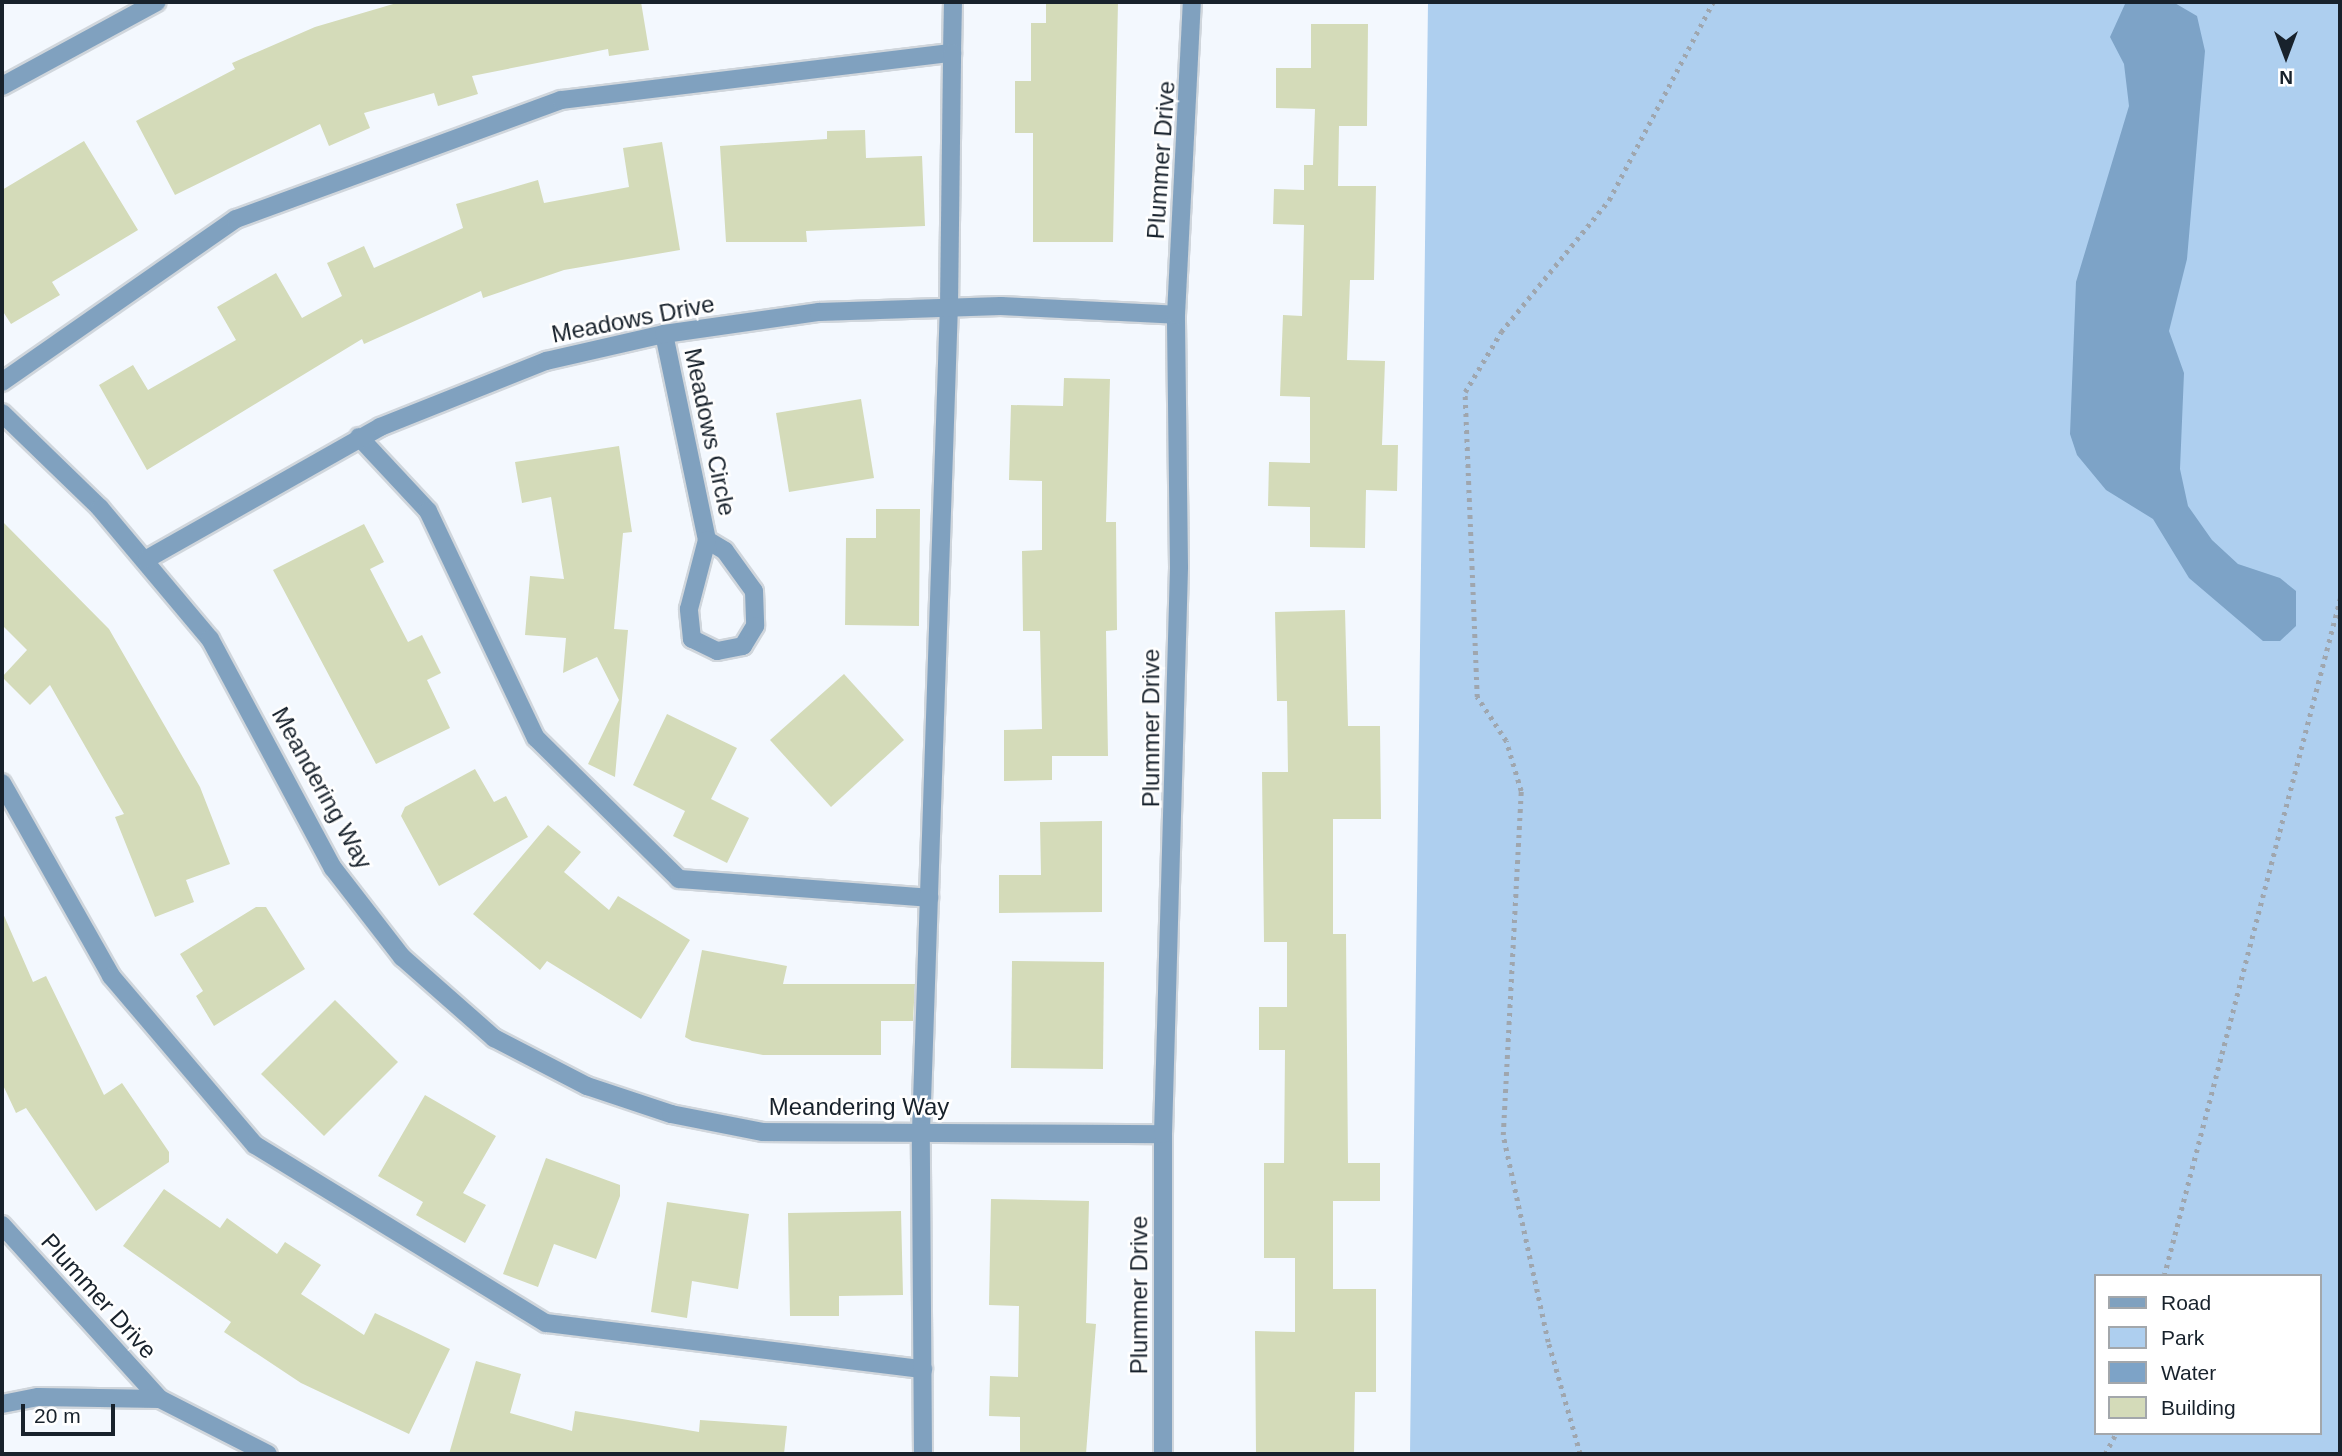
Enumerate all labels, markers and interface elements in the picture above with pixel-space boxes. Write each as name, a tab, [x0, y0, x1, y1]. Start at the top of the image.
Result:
north arrow	[2251, 21, 2321, 91]
text: N	[2279, 67, 2293, 88]
street label: Plummer Drive	[1141, 80, 1181, 240]
street label: Meadows Drive	[549, 289, 717, 349]
street label: Meadows Circle	[678, 346, 742, 518]
street label: Plummer Drive	[1137, 649, 1165, 807]
street label: Meandering Way	[266, 702, 378, 874]
street label: Meandering Way	[769, 1093, 949, 1121]
street label: Plummer Drive	[1125, 1216, 1153, 1374]
street label: Plummer Drive	[35, 1227, 163, 1365]
legend	[2094, 1274, 2321, 1435]
text: Road	[2161, 1291, 2211, 1314]
text: Park	[2161, 1326, 2204, 1349]
text: Water	[2161, 1361, 2216, 1384]
scale bar	[24, 1390, 119, 1434]
text: Building	[2161, 1396, 2236, 1419]
text: 20 m	[34, 1404, 81, 1427]

